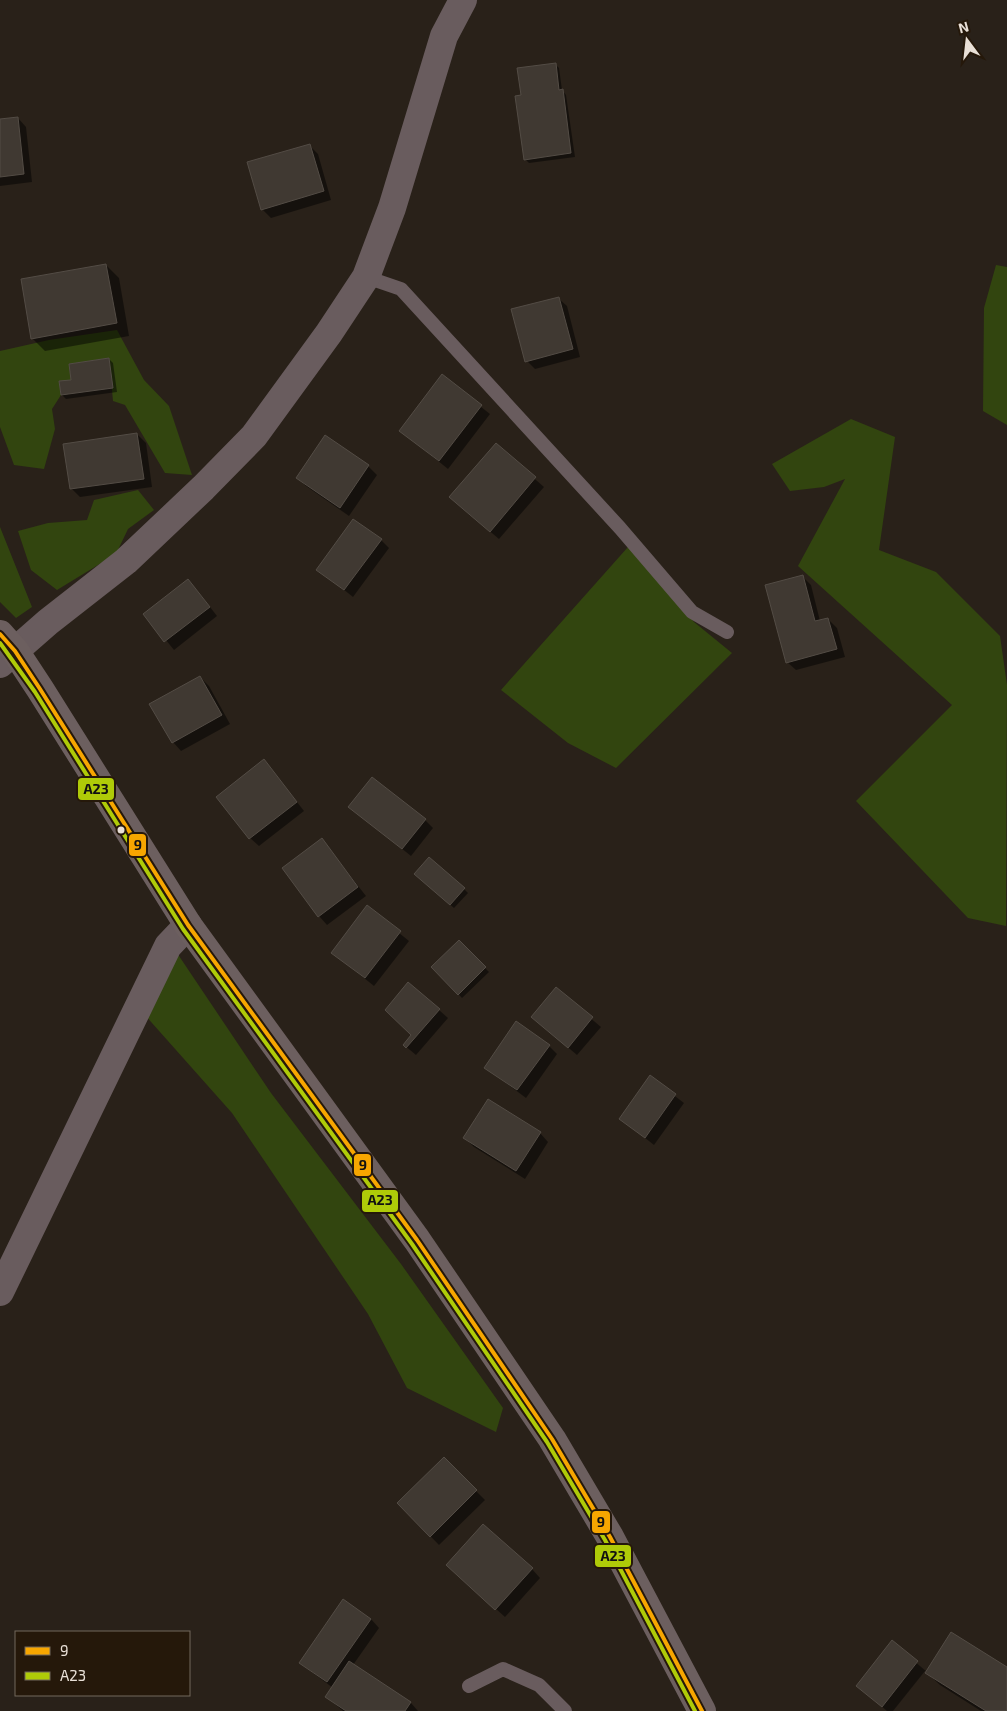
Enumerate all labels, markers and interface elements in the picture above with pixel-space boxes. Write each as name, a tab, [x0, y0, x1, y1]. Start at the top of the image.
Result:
north arrow	[942, 15, 992, 65]
text: N	[956, 17, 971, 36]
line badge: A23	[77, 777, 115, 801]
text: A23	[83, 780, 109, 797]
unlabelled marker	[116, 825, 126, 835]
line badge: 9	[128, 833, 147, 857]
text: 9	[134, 836, 142, 853]
line badge: 9	[353, 1153, 372, 1177]
text: 9	[359, 1156, 367, 1173]
line badge: A23	[361, 1189, 399, 1213]
text: A23	[367, 1191, 393, 1208]
line badge: 9	[591, 1510, 611, 1534]
text: 9	[597, 1513, 605, 1530]
line badge: A23	[594, 1544, 632, 1568]
text: A23	[600, 1547, 626, 1564]
legend	[15, 1631, 190, 1696]
text: 9	[60, 1641, 69, 1659]
text: A23	[60, 1666, 86, 1684]

